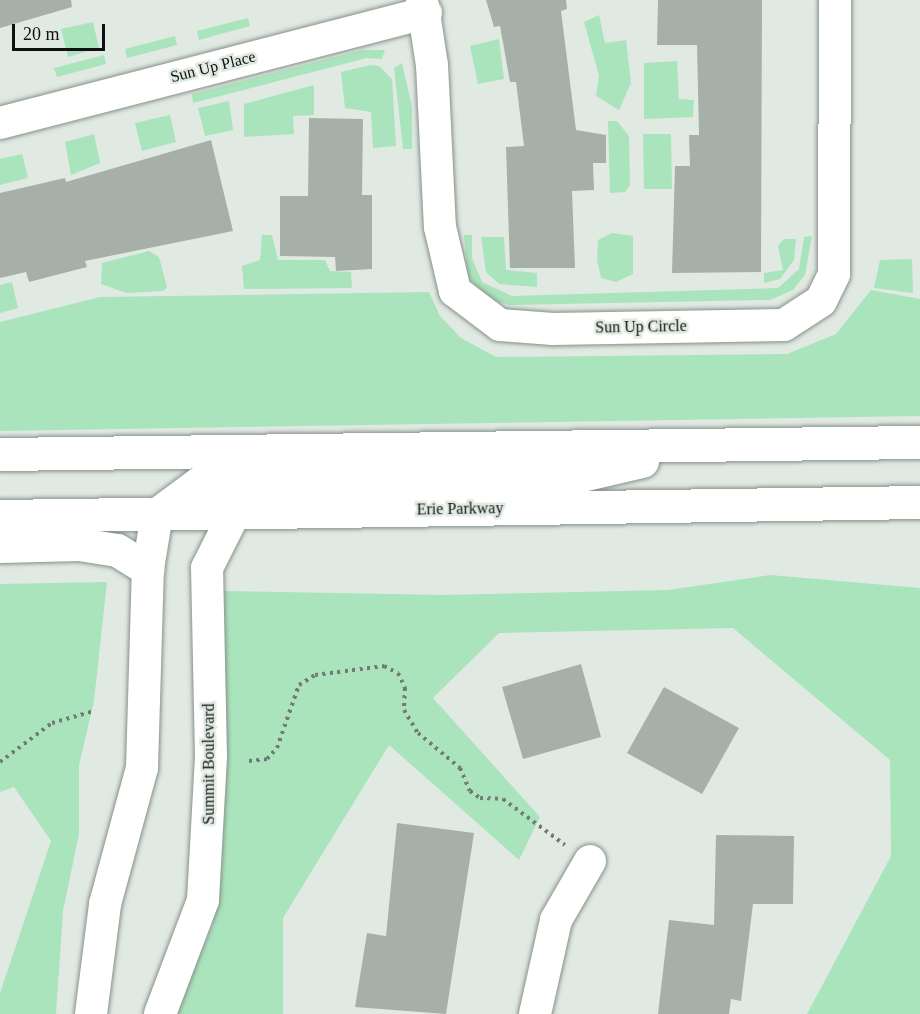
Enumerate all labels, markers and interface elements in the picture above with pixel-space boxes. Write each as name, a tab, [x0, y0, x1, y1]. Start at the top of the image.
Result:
scale bar	[15, 12, 108, 50]
text: 20 m	[23, 24, 60, 44]
street label: Sun Up Place	[168, 47, 258, 87]
street label: Sun Up Circle	[595, 317, 687, 337]
street label: Erie Parkway	[417, 499, 503, 519]
street label: Summit Boulevard	[199, 703, 219, 825]

